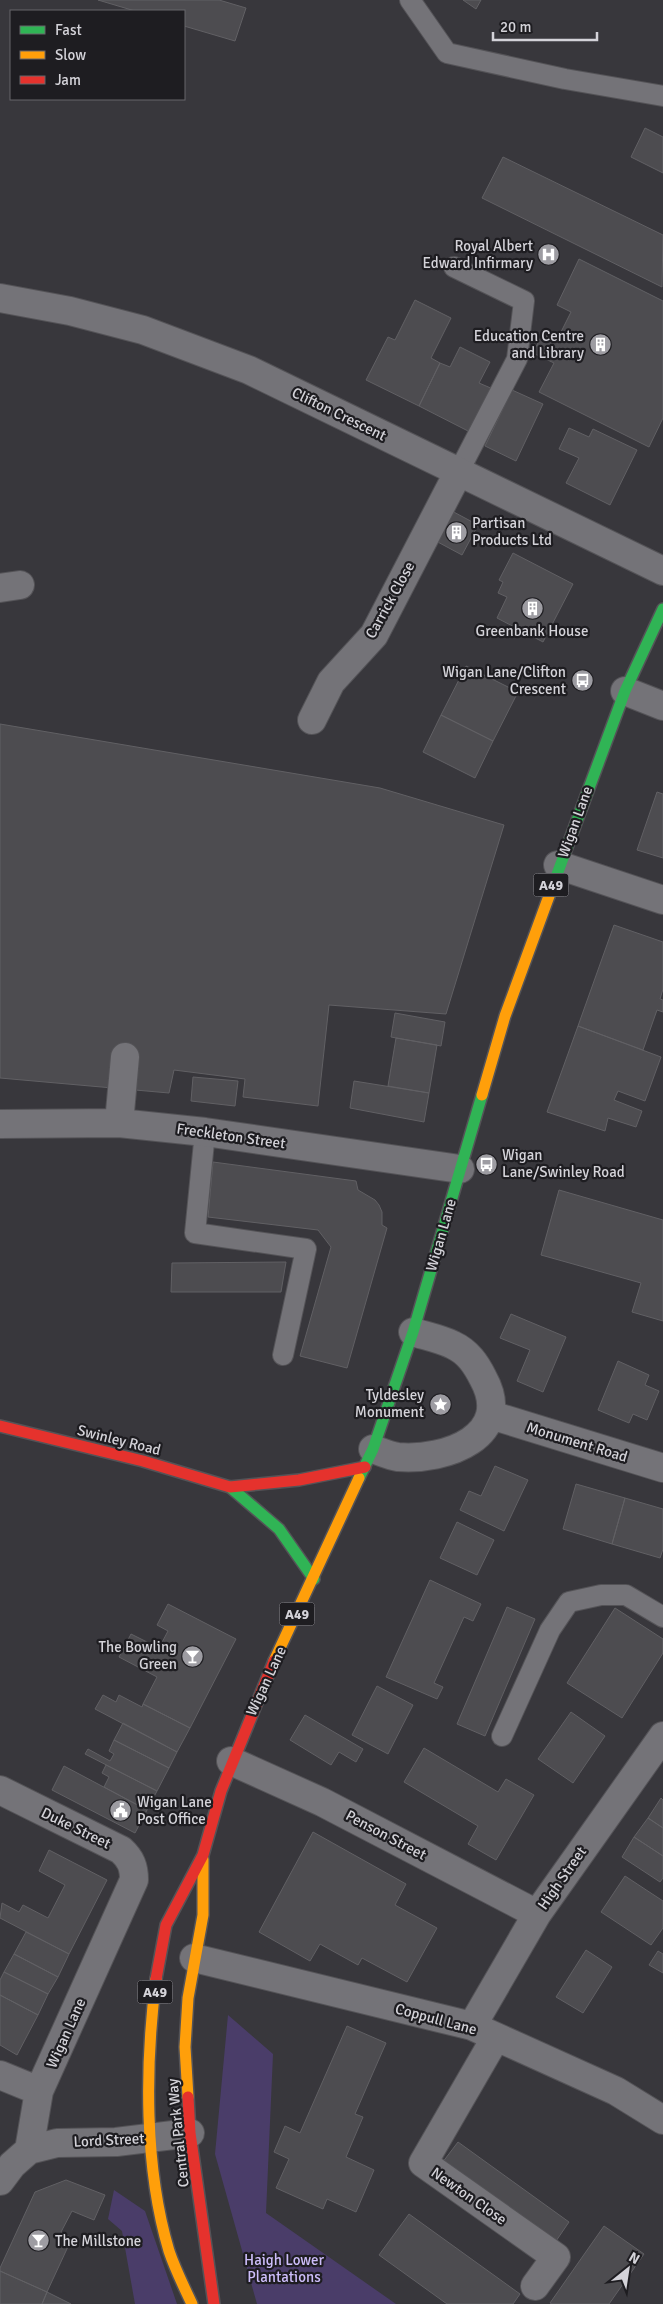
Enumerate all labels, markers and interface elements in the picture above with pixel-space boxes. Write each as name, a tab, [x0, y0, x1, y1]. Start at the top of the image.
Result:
legend	[10, 10, 185, 100]
scale bar	[493, 10, 597, 42]
text: 20 m	[500, 18, 531, 36]
text: Fast	[55, 21, 82, 39]
text: Slow	[55, 46, 86, 64]
text: Jam	[55, 71, 81, 89]
place label: Royal Albert Edward Infirmary	[423, 237, 533, 272]
hospital icon: Royal Albert Edward Infirmary	[537, 243, 561, 267]
place label: Education Centre and Library	[474, 327, 584, 362]
building icon: Education Centre and Library	[588, 333, 612, 357]
street label: Clifton Crescent	[289, 383, 389, 445]
place label: Partisan Products Ltd	[472, 514, 552, 549]
building icon: Partisan Products Ltd	[444, 520, 468, 544]
street label: Carrick Close	[362, 558, 418, 642]
building icon: Greenbank House	[520, 596, 544, 620]
place label: Greenbank House	[476, 622, 588, 640]
place label: Wigan Lane/Clifton Crescent	[442, 663, 566, 698]
bus stop icon: Wigan Lane/Clifton Crescent	[570, 669, 594, 693]
street label: Wigan Lane	[554, 784, 596, 860]
road number: A49	[534, 874, 568, 896]
street label: Freckleton Street	[175, 1119, 287, 1153]
place label: Wigan Lane/Swinley Road	[502, 1146, 625, 1181]
bus stop icon: Wigan Lane/Swinley Road	[474, 1152, 498, 1176]
street label: Wigan Lane	[422, 1197, 460, 1273]
place label: Tyldesley Monument	[355, 1386, 424, 1421]
place icon: Tyldesley Monument	[428, 1392, 452, 1416]
street label: Monument Road	[524, 1418, 630, 1466]
street label: Swinley Road	[75, 1421, 163, 1459]
road number: A49	[280, 1602, 314, 1626]
place label: The Bowling Green	[99, 1638, 177, 1673]
street label: Wigan Lane	[242, 1643, 290, 1719]
bar icon: The Bowling Green	[181, 1644, 205, 1668]
place label: Wigan Lane Post Office	[137, 1793, 212, 1828]
public building icon: Wigan Lane Post Office	[109, 1799, 133, 1823]
street label: Duke Street	[38, 1803, 114, 1853]
street label: Penson Street	[343, 1806, 429, 1864]
street label: High Street	[534, 1843, 590, 1913]
road number: A49	[138, 1980, 172, 2004]
street label: Wigan Lane	[43, 1995, 89, 2071]
street label: Coppull Lane	[393, 1999, 479, 2039]
street label: Central Park Way	[163, 2078, 193, 2188]
street label: Lord Street	[73, 2129, 145, 2151]
street label: Newton Close	[428, 2163, 510, 2229]
bar icon: The Millstone	[27, 2229, 51, 2253]
place label: The Millstone	[55, 2232, 141, 2250]
north arrow	[603, 2244, 653, 2294]
text: N	[626, 2248, 643, 2268]
park label: Haigh Lower Plantations	[244, 2251, 324, 2286]

